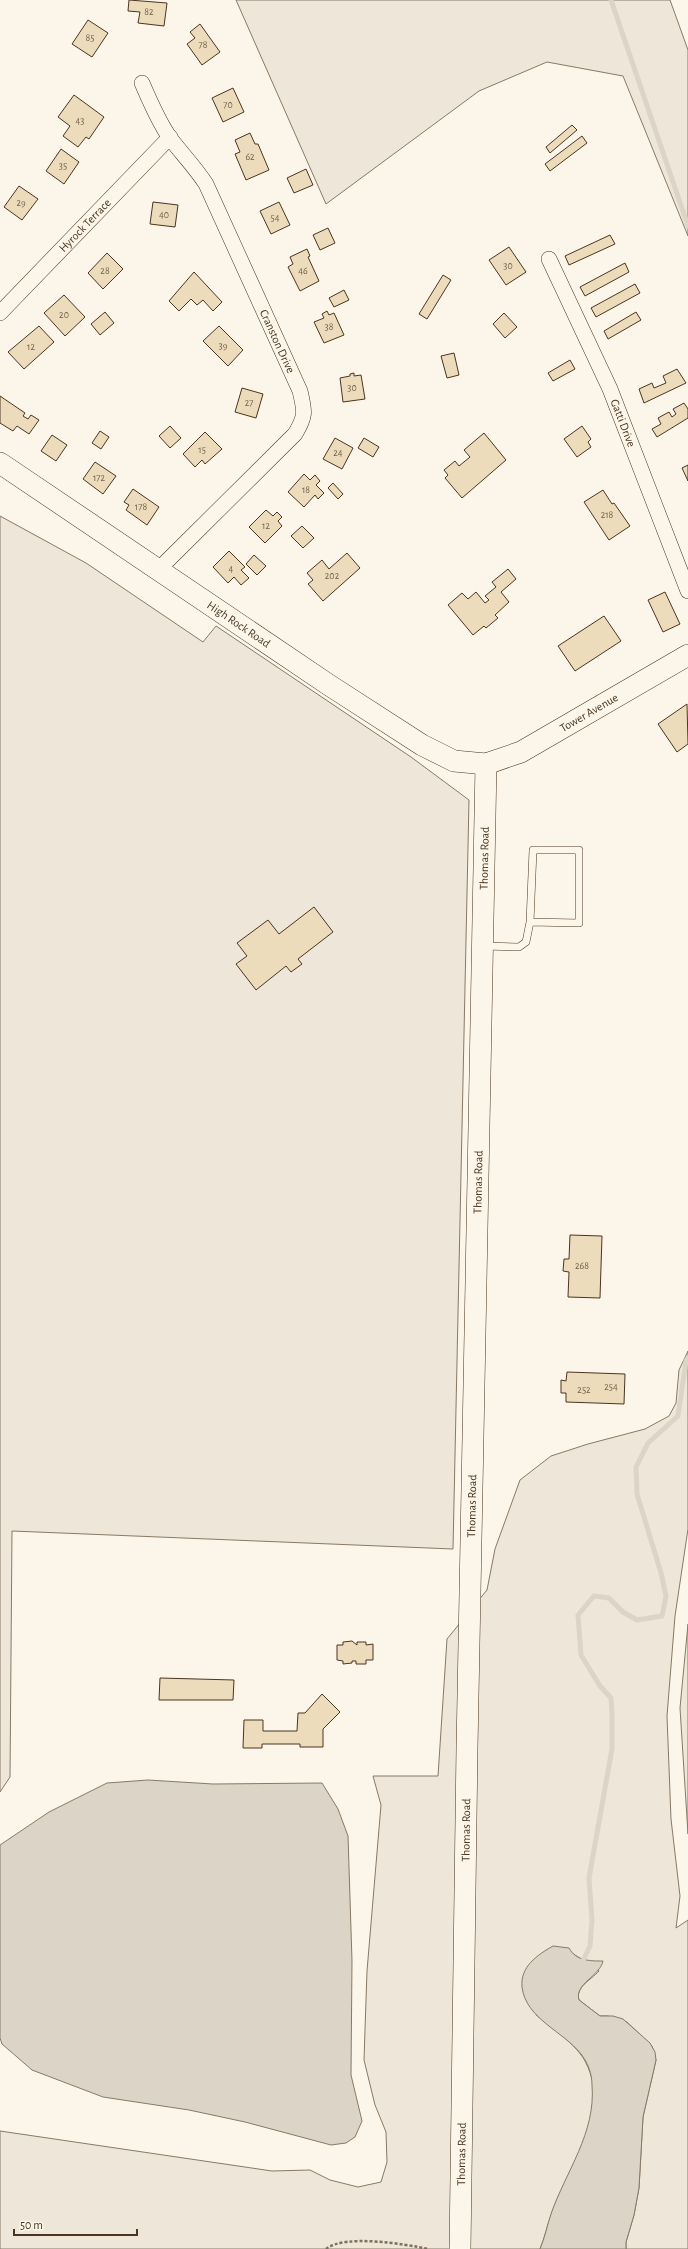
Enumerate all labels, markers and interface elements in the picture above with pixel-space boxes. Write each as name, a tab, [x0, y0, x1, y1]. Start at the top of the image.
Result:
house number: 82	[144, 7, 154, 17]
house number: 85	[86, 33, 94, 43]
house number: 78	[199, 40, 208, 50]
house number: 70	[223, 100, 233, 110]
house number: 43	[76, 116, 84, 126]
house number: 62	[245, 152, 255, 162]
house number: 35	[59, 161, 67, 171]
street label: Hyrock Terrace	[57, 196, 113, 254]
house number: 29	[16, 198, 26, 208]
house number: 40	[159, 210, 169, 220]
house number: 54	[271, 213, 280, 223]
house number: 30	[503, 261, 513, 271]
house number: 28	[100, 266, 110, 276]
house number: 46	[298, 266, 308, 276]
street label: Cranston Drive	[258, 308, 297, 375]
house number: 20	[59, 310, 69, 320]
house number: 38	[325, 322, 334, 332]
house number: 39	[219, 341, 228, 351]
house number: 12	[27, 342, 35, 352]
house number: 30	[347, 383, 357, 393]
street label: Gatti Drive	[608, 397, 638, 449]
house number: 27	[245, 398, 253, 408]
house number: 15	[198, 445, 206, 455]
house number: 24	[333, 448, 343, 458]
house number: 172	[93, 473, 106, 483]
house number: 18	[302, 485, 310, 495]
house number: 178	[135, 502, 147, 512]
house number: 218	[601, 510, 614, 520]
house number: 12	[262, 521, 270, 531]
house number: 4	[229, 564, 234, 574]
house number: 202	[325, 571, 340, 581]
street label: High Rock Road	[205, 599, 272, 650]
street label: Tower Avenue	[558, 691, 620, 734]
street label: Thomas Road	[478, 826, 491, 890]
street label: Thomas Road	[471, 1150, 485, 1214]
house number: 268	[575, 1261, 589, 1271]
house number: 254	[604, 1382, 618, 1392]
house number: 252	[577, 1385, 591, 1395]
street label: Thomas Road	[465, 1474, 478, 1538]
street label: Thomas Road	[459, 1798, 472, 1862]
street label: Thomas Road	[455, 2122, 468, 2186]
scale bar	[14, 2211, 137, 2237]
text: 50 m	[20, 2219, 43, 2231]

